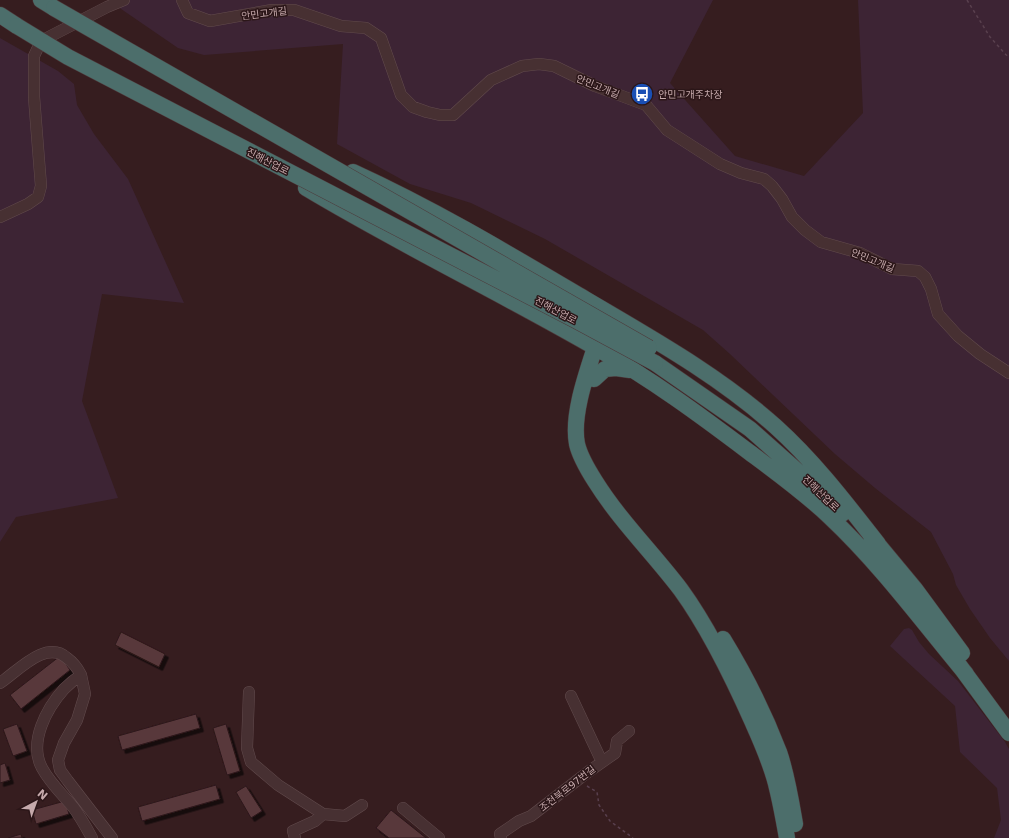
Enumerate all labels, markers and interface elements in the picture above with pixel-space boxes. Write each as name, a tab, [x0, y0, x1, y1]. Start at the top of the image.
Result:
street label: 안민고개길	[241, 5, 288, 22]
street label: 안민고개길	[574, 73, 621, 100]
bus stop icon: 안민고개주차장	[629, 81, 655, 107]
place label: 안민고개주차장	[658, 89, 722, 100]
street label: 진해산업로	[245, 146, 291, 177]
street label: 안민고개길	[849, 247, 896, 274]
street label: 진해산업로	[533, 295, 579, 326]
street label: 진해산업로	[800, 473, 841, 513]
street label: 조천북로97번길	[537, 763, 597, 814]
north arrow	[16, 782, 56, 822]
text: N	[34, 787, 50, 803]

